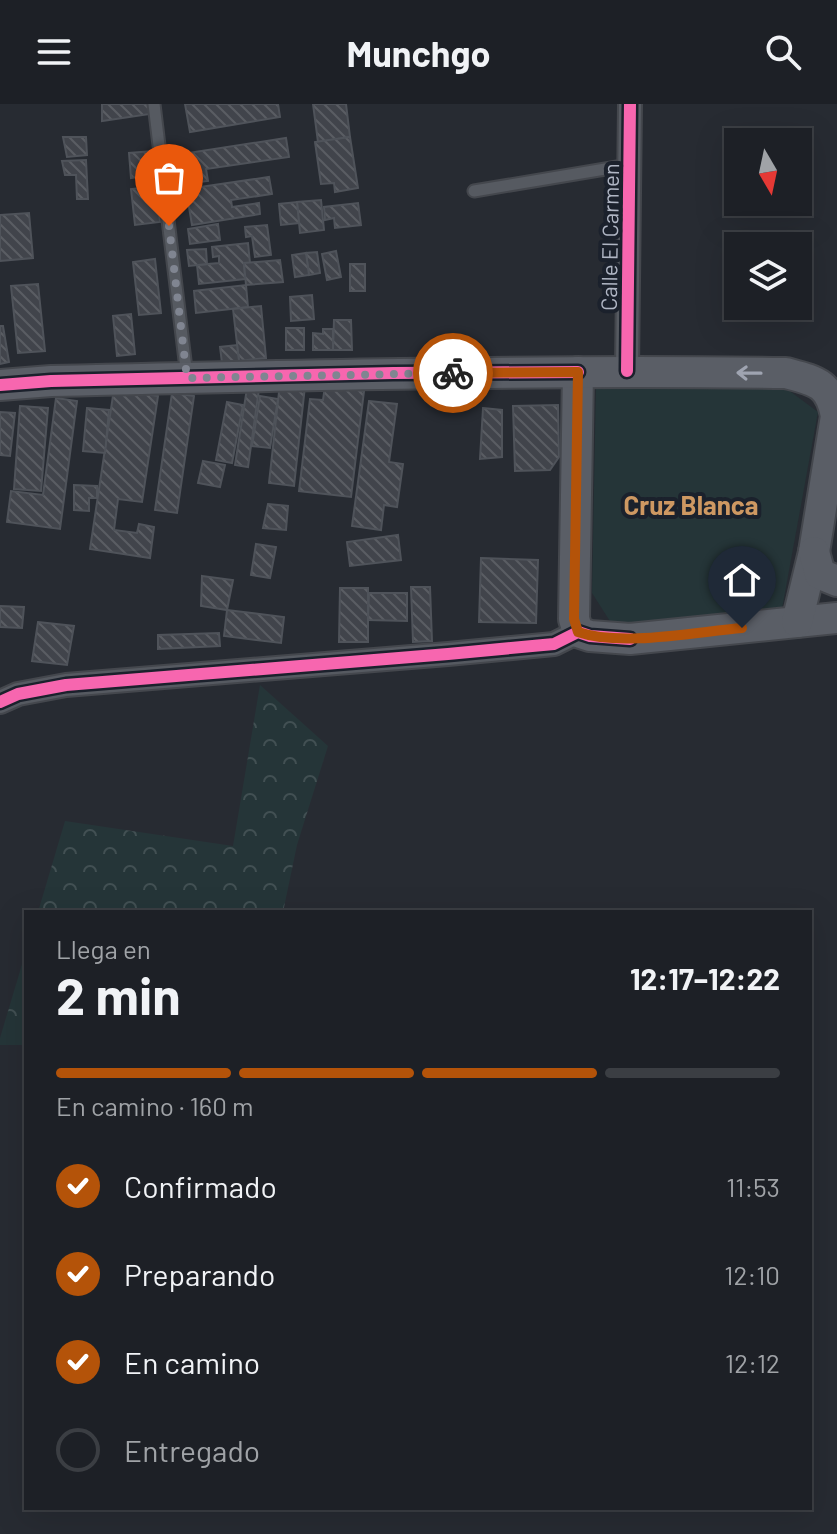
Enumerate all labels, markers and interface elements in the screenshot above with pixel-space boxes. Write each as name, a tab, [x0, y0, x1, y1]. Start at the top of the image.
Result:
icon: menu	[32, 30, 76, 74]
icon: search	[761, 30, 805, 74]
text: Munchgo	[346, 31, 491, 74]
north arrow	[724, 128, 812, 216]
map controls	[724, 128, 812, 320]
pin	[135, 144, 203, 226]
icon: bag	[147, 156, 191, 200]
street label: Calle El Carmen	[595, 163, 623, 311]
button: layers	[724, 232, 812, 320]
courier	[413, 333, 493, 413]
icon: bike	[431, 351, 475, 395]
one-way arrow	[736, 365, 763, 380]
district label: Cruz Blanca	[623, 489, 759, 520]
pin	[708, 546, 776, 628]
icon: home	[720, 558, 764, 602]
text: Llega en	[56, 933, 151, 964]
text: 12:17–12:22	[630, 960, 780, 996]
text: 2 min	[56, 963, 181, 1025]
text: En camino · 160 m	[56, 1090, 254, 1121]
icon: check	[56, 1164, 100, 1208]
text: Confirmado	[124, 1168, 277, 1204]
text: 11:53	[726, 1171, 780, 1202]
icon: check	[56, 1252, 100, 1296]
text: Preparando	[124, 1256, 275, 1292]
text: 12:10	[724, 1259, 780, 1290]
icon: check	[56, 1340, 100, 1384]
text: En camino	[124, 1344, 260, 1380]
text: 12:12	[725, 1347, 780, 1378]
text: Entregado	[124, 1432, 260, 1468]

